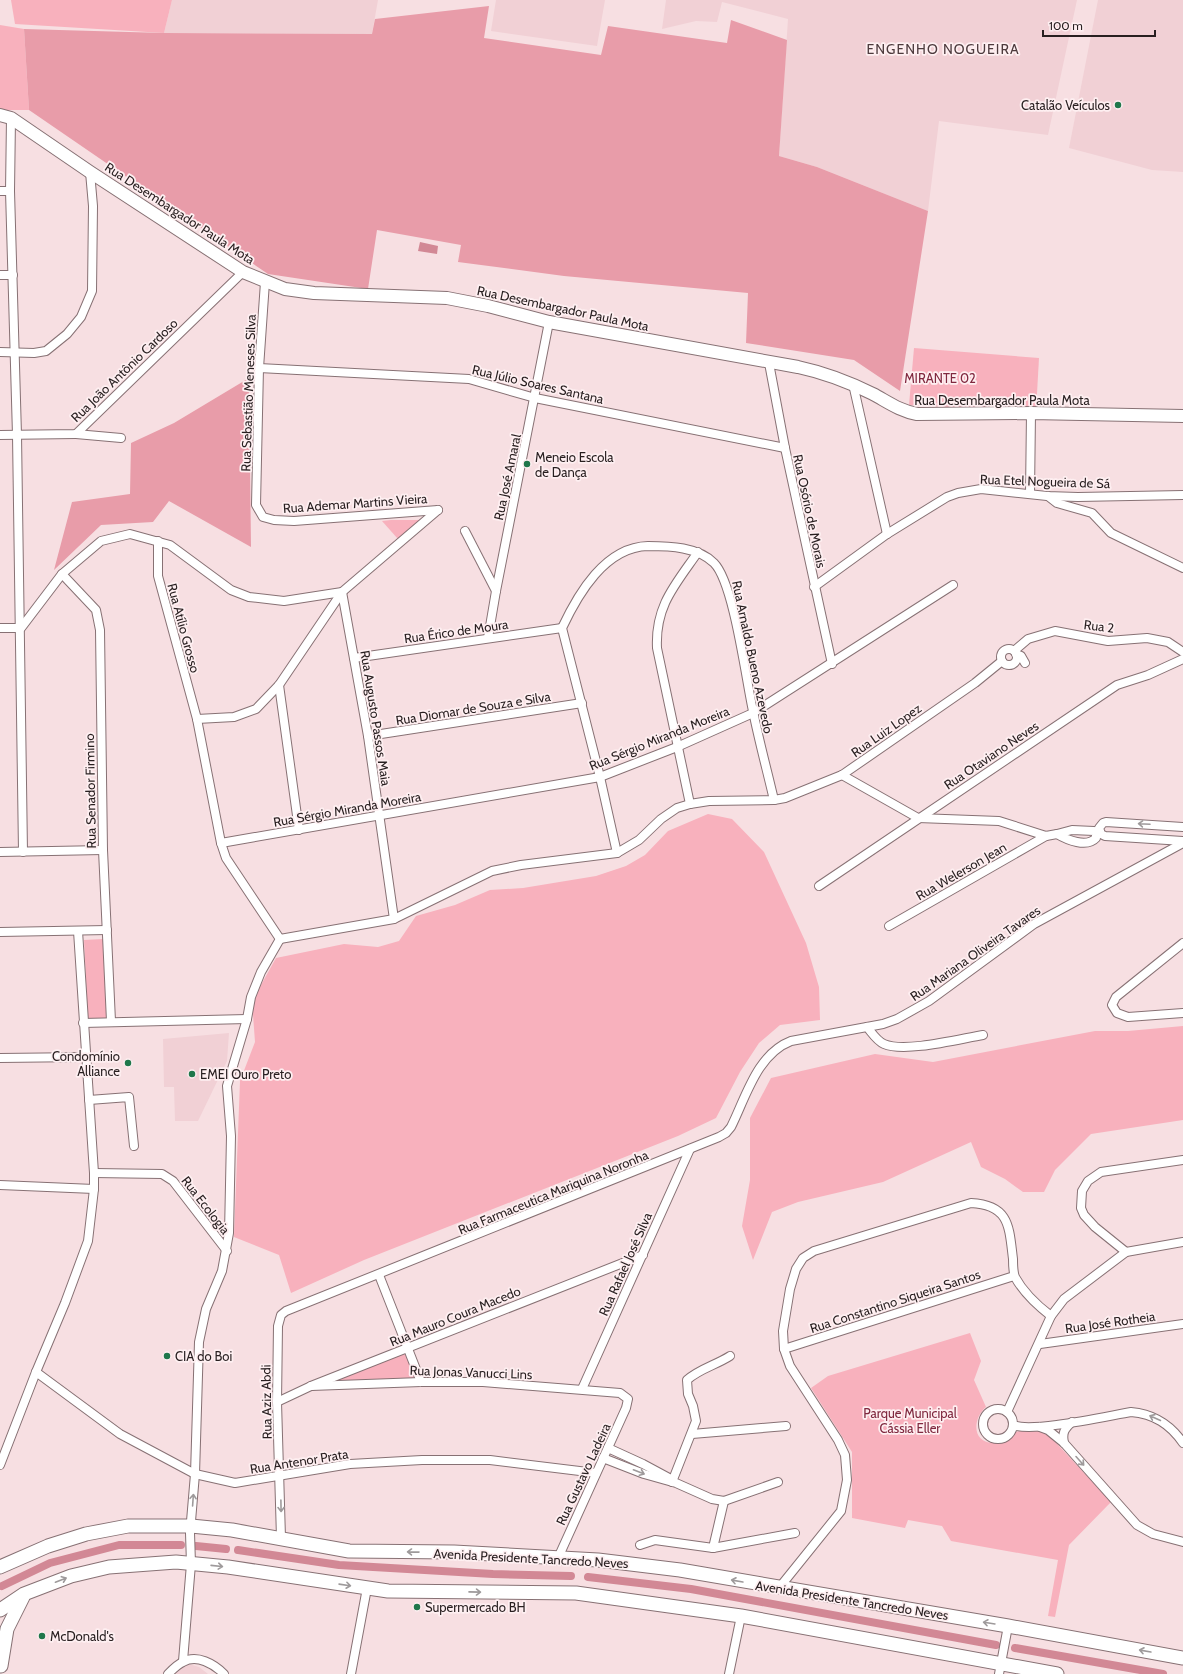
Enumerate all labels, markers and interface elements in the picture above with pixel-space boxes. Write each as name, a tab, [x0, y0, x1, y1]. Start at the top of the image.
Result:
scale bar	[1043, 12, 1155, 38]
text: 100 m	[1049, 18, 1083, 33]
district label: ENGENHO NOGUEIRA	[866, 40, 1020, 58]
place label: Catalão Veículos	[1021, 97, 1111, 113]
marker: Catalão Veículos	[1113, 100, 1123, 110]
street label: Rua Desembargador Paula Mota	[102, 159, 259, 268]
street label: Rua Desembargador Paula Mota	[476, 282, 651, 334]
street label: Rua Sebastião Meneses Silva	[237, 313, 259, 472]
street label: Rua João Antônio Cardoso	[67, 315, 181, 425]
street label: Rua Júlio Soares Santana	[471, 361, 606, 407]
park label: MIRANTE 02	[904, 370, 976, 386]
street label: Rua Desembargador Paula Mota	[914, 392, 1090, 408]
street label: Rua José Amaral	[490, 432, 524, 522]
place label: Meneio Escola de Dança	[535, 449, 614, 480]
street label: Rua Osório de Morais	[790, 453, 830, 570]
marker: Meneio Escola de Dança	[522, 459, 532, 469]
street label: Rua Etel Nogueira de Sá	[980, 471, 1111, 491]
street label: Rua Ademar Martins Vieira	[282, 490, 428, 516]
street label: Rua Arnaldo Bueno Azevedo	[729, 579, 777, 735]
street label: Rua Atílio Grosso	[164, 581, 204, 675]
street label: Rua Érico de Moura	[403, 615, 510, 646]
street label: Rua 2	[1083, 616, 1115, 636]
street label: Rua Augusto Passos Maia	[357, 649, 395, 788]
street label: Rua Diomar de Souza e Silva	[394, 688, 552, 728]
street label: Rua Luiz Lopez	[848, 700, 924, 760]
street label: Rua Sérgio Miranda Moreira	[587, 702, 732, 773]
street label: Rua Otaviano Neves	[941, 717, 1042, 793]
street label: Rua Senador Firmino	[81, 733, 99, 849]
street label: Rua Sérgio Miranda Moreira	[272, 788, 423, 830]
one-way arrow	[1138, 821, 1151, 828]
street label: Rua Welerson Jean	[913, 839, 1009, 903]
street label: Rua Mariana Oliveira Tavares	[907, 902, 1044, 1004]
place label: Condomínio Alliance	[52, 1048, 120, 1079]
marker: Condomínio Alliance	[123, 1058, 133, 1068]
place label: EMEI Ouro Preto	[200, 1066, 291, 1082]
marker: EMEI Ouro Preto	[187, 1069, 197, 1079]
street label: Rua Farmaceutica Mariquina Noronha	[456, 1146, 651, 1238]
street label: Rua Ecologia	[178, 1173, 234, 1238]
street label: Rua Rafael José Silva	[595, 1209, 655, 1318]
street label: Rua Constantino Siqueira Santos	[808, 1266, 983, 1336]
street label: Rua Mauro Coura Macedo	[387, 1282, 523, 1350]
street label: Rua José Rotheia	[1064, 1308, 1157, 1336]
place label: CIA do Boi	[175, 1348, 232, 1364]
marker: CIA do Boi	[162, 1351, 172, 1361]
street label: Rua Jonas Vanucci Lins	[409, 1362, 533, 1382]
street label: Rua Aziz Abdi	[257, 1364, 275, 1440]
park label: Parque Municipal Cássia Eller	[863, 1405, 957, 1436]
one-way arrow	[1149, 1413, 1161, 1421]
street label: Rua Gustavo Ladeira	[552, 1420, 614, 1528]
street label: Rua Antenor Prata	[249, 1445, 350, 1477]
one-way arrow	[1076, 1456, 1085, 1466]
one-way arrow	[633, 1468, 645, 1476]
one-way arrow	[189, 1494, 196, 1507]
one-way arrow	[277, 1499, 285, 1512]
street label: Avenida Presidente Tancredo Neves	[433, 1545, 630, 1571]
one-way arrow	[407, 1548, 420, 1556]
one-way arrow	[210, 1562, 223, 1570]
one-way arrow	[54, 1576, 66, 1584]
one-way arrow	[731, 1576, 744, 1584]
street label: Avenida Presidente Tancredo Neves	[754, 1577, 950, 1623]
one-way arrow	[338, 1581, 351, 1589]
one-way arrow	[468, 1588, 481, 1596]
place label: Supermercado BH	[425, 1599, 526, 1615]
marker: Supermercado BH	[412, 1602, 422, 1612]
one-way arrow	[983, 1619, 996, 1627]
place label: McDonald's	[50, 1628, 115, 1644]
marker: McDonald's	[37, 1631, 47, 1641]
one-way arrow	[1139, 1647, 1152, 1655]

